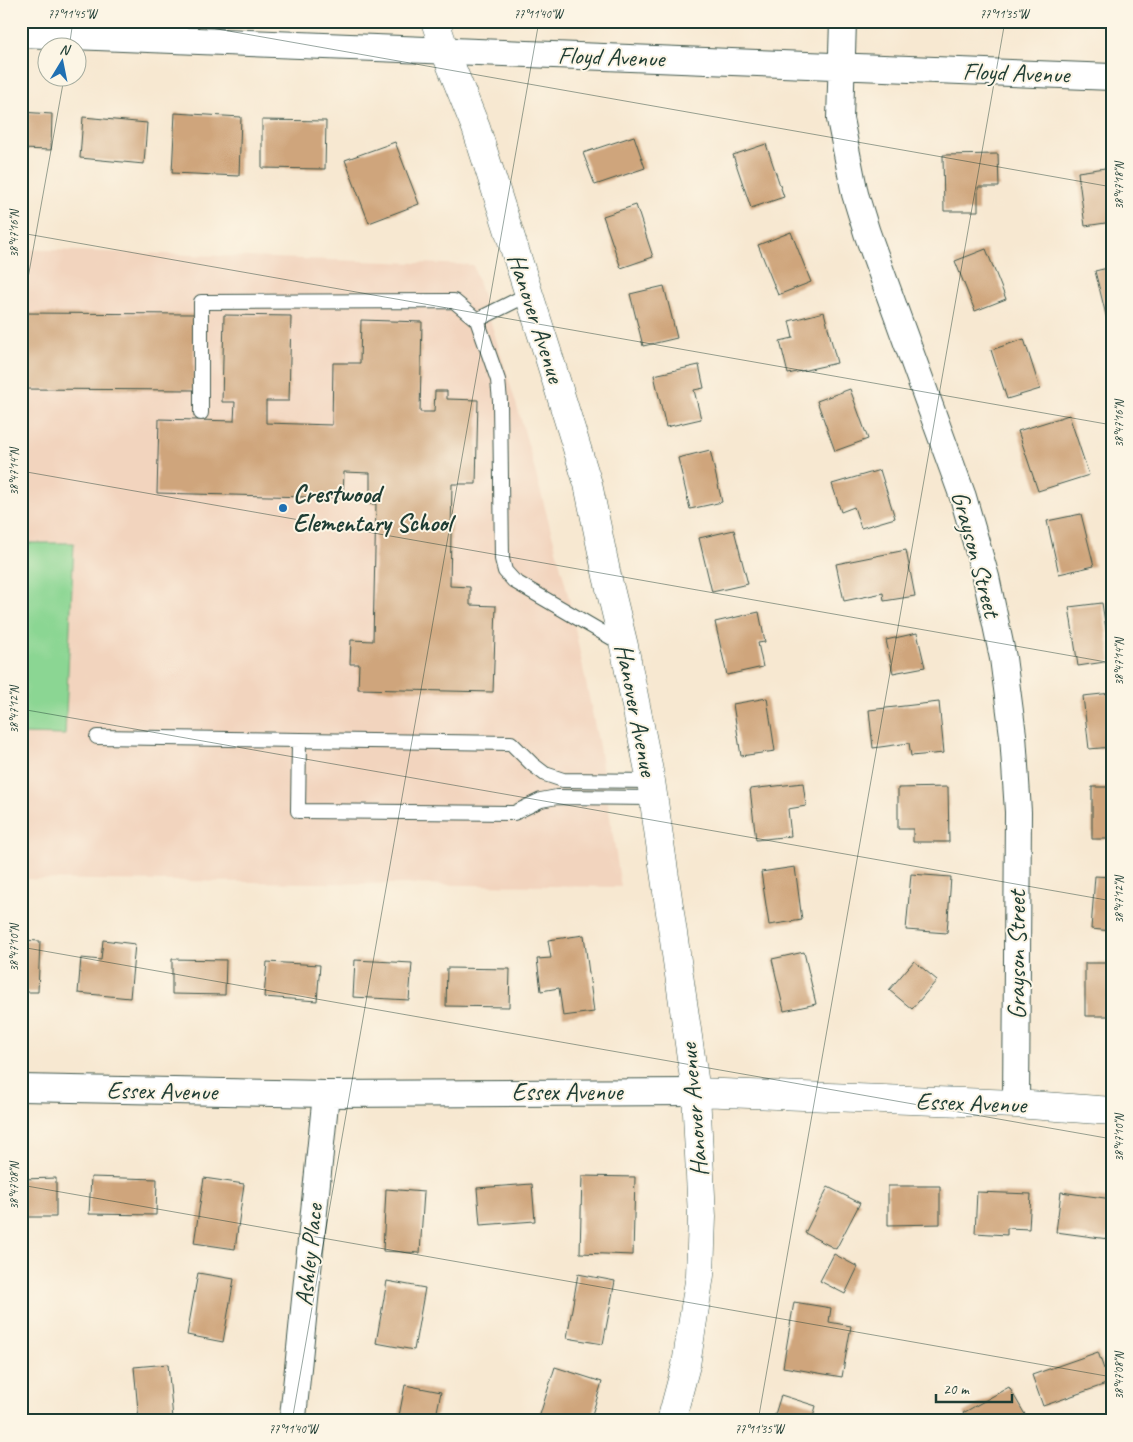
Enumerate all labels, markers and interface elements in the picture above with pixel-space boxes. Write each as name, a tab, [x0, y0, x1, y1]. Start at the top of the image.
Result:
text: 77°11'45"W	[48, 6, 99, 22]
text: 77°11'40"W	[514, 6, 565, 22]
text: 77°11'35"W	[980, 6, 1031, 22]
north arrow	[38, 38, 88, 88]
street label: Floyd Avenue	[557, 39, 667, 75]
text: N	[58, 41, 72, 59]
street label: Floyd Avenue	[962, 55, 1072, 91]
text: 38°47'18"N	[1111, 161, 1127, 210]
text: 38°47'16"N	[6, 209, 22, 258]
street label: Hanover Avenue	[500, 249, 572, 388]
text: 38°47'16"N	[1111, 399, 1127, 448]
text: 38°47'14"N	[6, 447, 22, 496]
place label: Crestwood Elementary School	[293, 478, 456, 539]
street label: Grayson Street	[944, 488, 1009, 623]
marker: Crestwood Elementary School	[277, 502, 289, 514]
text: 38°47'14"N	[1111, 637, 1127, 686]
street label: Hanover Avenue	[608, 641, 665, 781]
text: 38°47'12"N	[6, 685, 22, 734]
text: 38°47'12"N	[1111, 875, 1127, 924]
street label: Grayson Street	[1001, 888, 1033, 1020]
text: 38°47'10"N	[6, 923, 22, 972]
street label: Hanover Avenue	[672, 1040, 716, 1178]
street label: Essex Avenue	[106, 1074, 219, 1108]
street label: Essex Avenue	[512, 1076, 624, 1108]
street label: Essex Avenue	[915, 1085, 1029, 1121]
text: 38°47'10"N	[1111, 1113, 1127, 1162]
text: 38°47'08"N	[6, 1161, 22, 1210]
street label: Ashley Place	[288, 1201, 330, 1308]
text: 38°47'08"N	[1111, 1351, 1127, 1400]
scale bar	[936, 1372, 1012, 1404]
text: 20 m	[943, 1380, 970, 1399]
text: 77°11'40"W	[269, 1421, 320, 1437]
text: 77°11'35"W	[735, 1421, 786, 1437]

